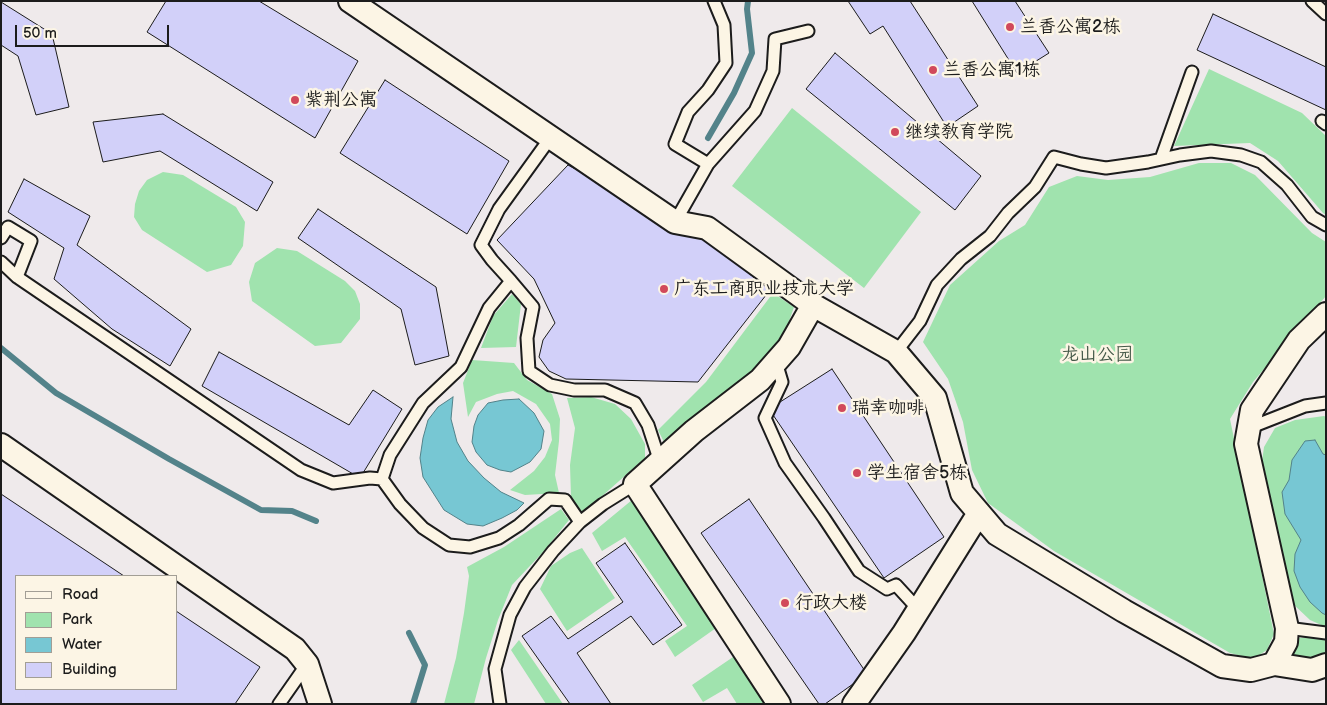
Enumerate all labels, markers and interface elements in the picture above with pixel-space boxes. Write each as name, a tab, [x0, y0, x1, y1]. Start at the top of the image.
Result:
scale bar	[18, 15, 171, 47]
place label: 兰香公寓2栋	[1020, 16, 1121, 38]
marker: 兰香公寓2栋	[1004, 21, 1016, 33]
text: 50 m	[23, 24, 57, 43]
place label: 兰香公寓1栋	[943, 59, 1040, 81]
marker: 兰香公寓1栋	[927, 64, 939, 76]
place label: 紫荆公寓	[305, 89, 377, 111]
marker: 紫荆公寓	[289, 94, 301, 106]
place label: 继续教育学院	[905, 121, 1013, 143]
marker: 继续教育学院	[889, 126, 901, 138]
place label: 广东工商职业技术大学	[674, 278, 854, 300]
marker: 广东工商职业技术大学	[658, 283, 670, 295]
park label: 龙山公园	[1061, 344, 1133, 366]
place label: 瑞幸咖啡	[852, 397, 924, 419]
marker: 瑞幸咖啡	[836, 402, 848, 414]
place label: 学生宿舍5栋	[867, 462, 967, 484]
marker: 学生宿舍5栋	[851, 467, 863, 479]
legend	[15, 575, 178, 690]
text: Road	[62, 585, 98, 604]
place label: 行政大楼	[795, 592, 867, 614]
marker: 行政大楼	[779, 597, 791, 609]
text: Park	[62, 610, 92, 629]
text: Water	[62, 635, 102, 654]
text: Building	[62, 660, 117, 679]

